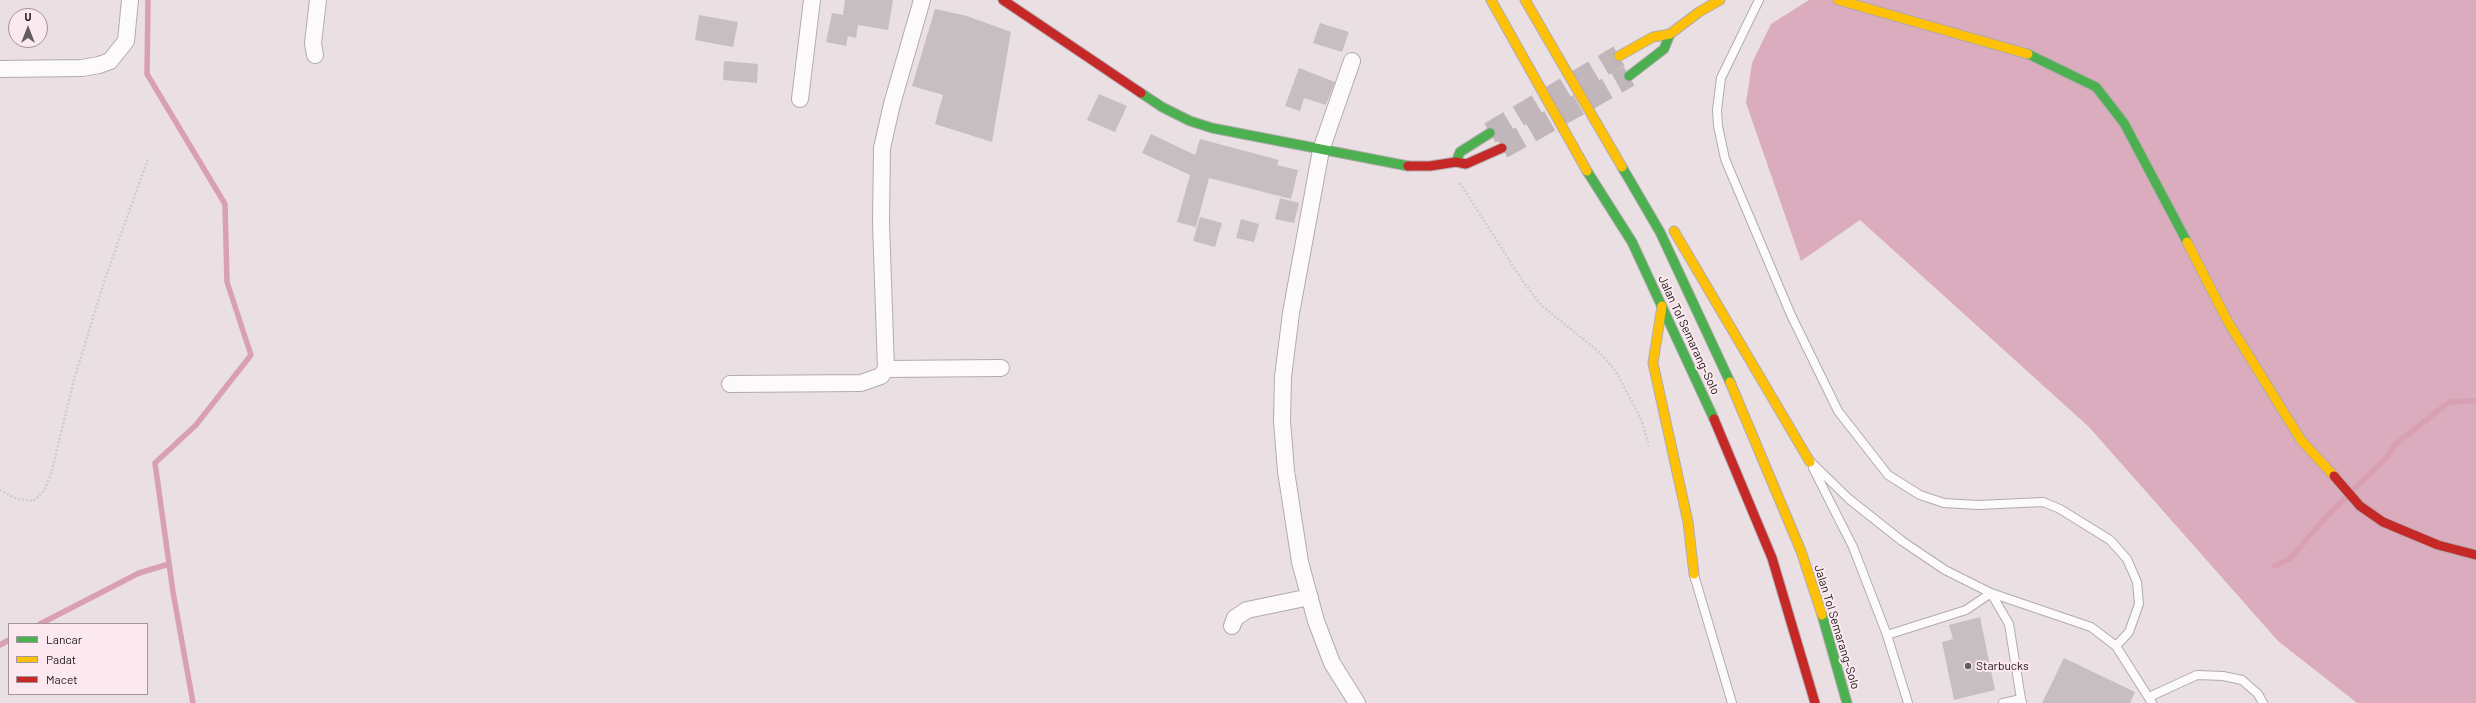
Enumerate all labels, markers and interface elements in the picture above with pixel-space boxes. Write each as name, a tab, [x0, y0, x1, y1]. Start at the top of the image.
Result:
north arrow	[8, 8, 48, 48]
text: U	[25, 10, 31, 23]
street label: Jalan Tol Semarang–Solo	[1655, 273, 1723, 397]
street label: Jalan Tol Semarang–Solo	[1811, 563, 1863, 691]
legend	[8, 623, 148, 695]
text: Lancar	[46, 632, 82, 646]
text: Padat	[46, 652, 76, 666]
place label: Starbucks	[1976, 659, 2029, 673]
marker: Starbucks	[1963, 661, 1973, 671]
text: Macet	[46, 672, 78, 686]

